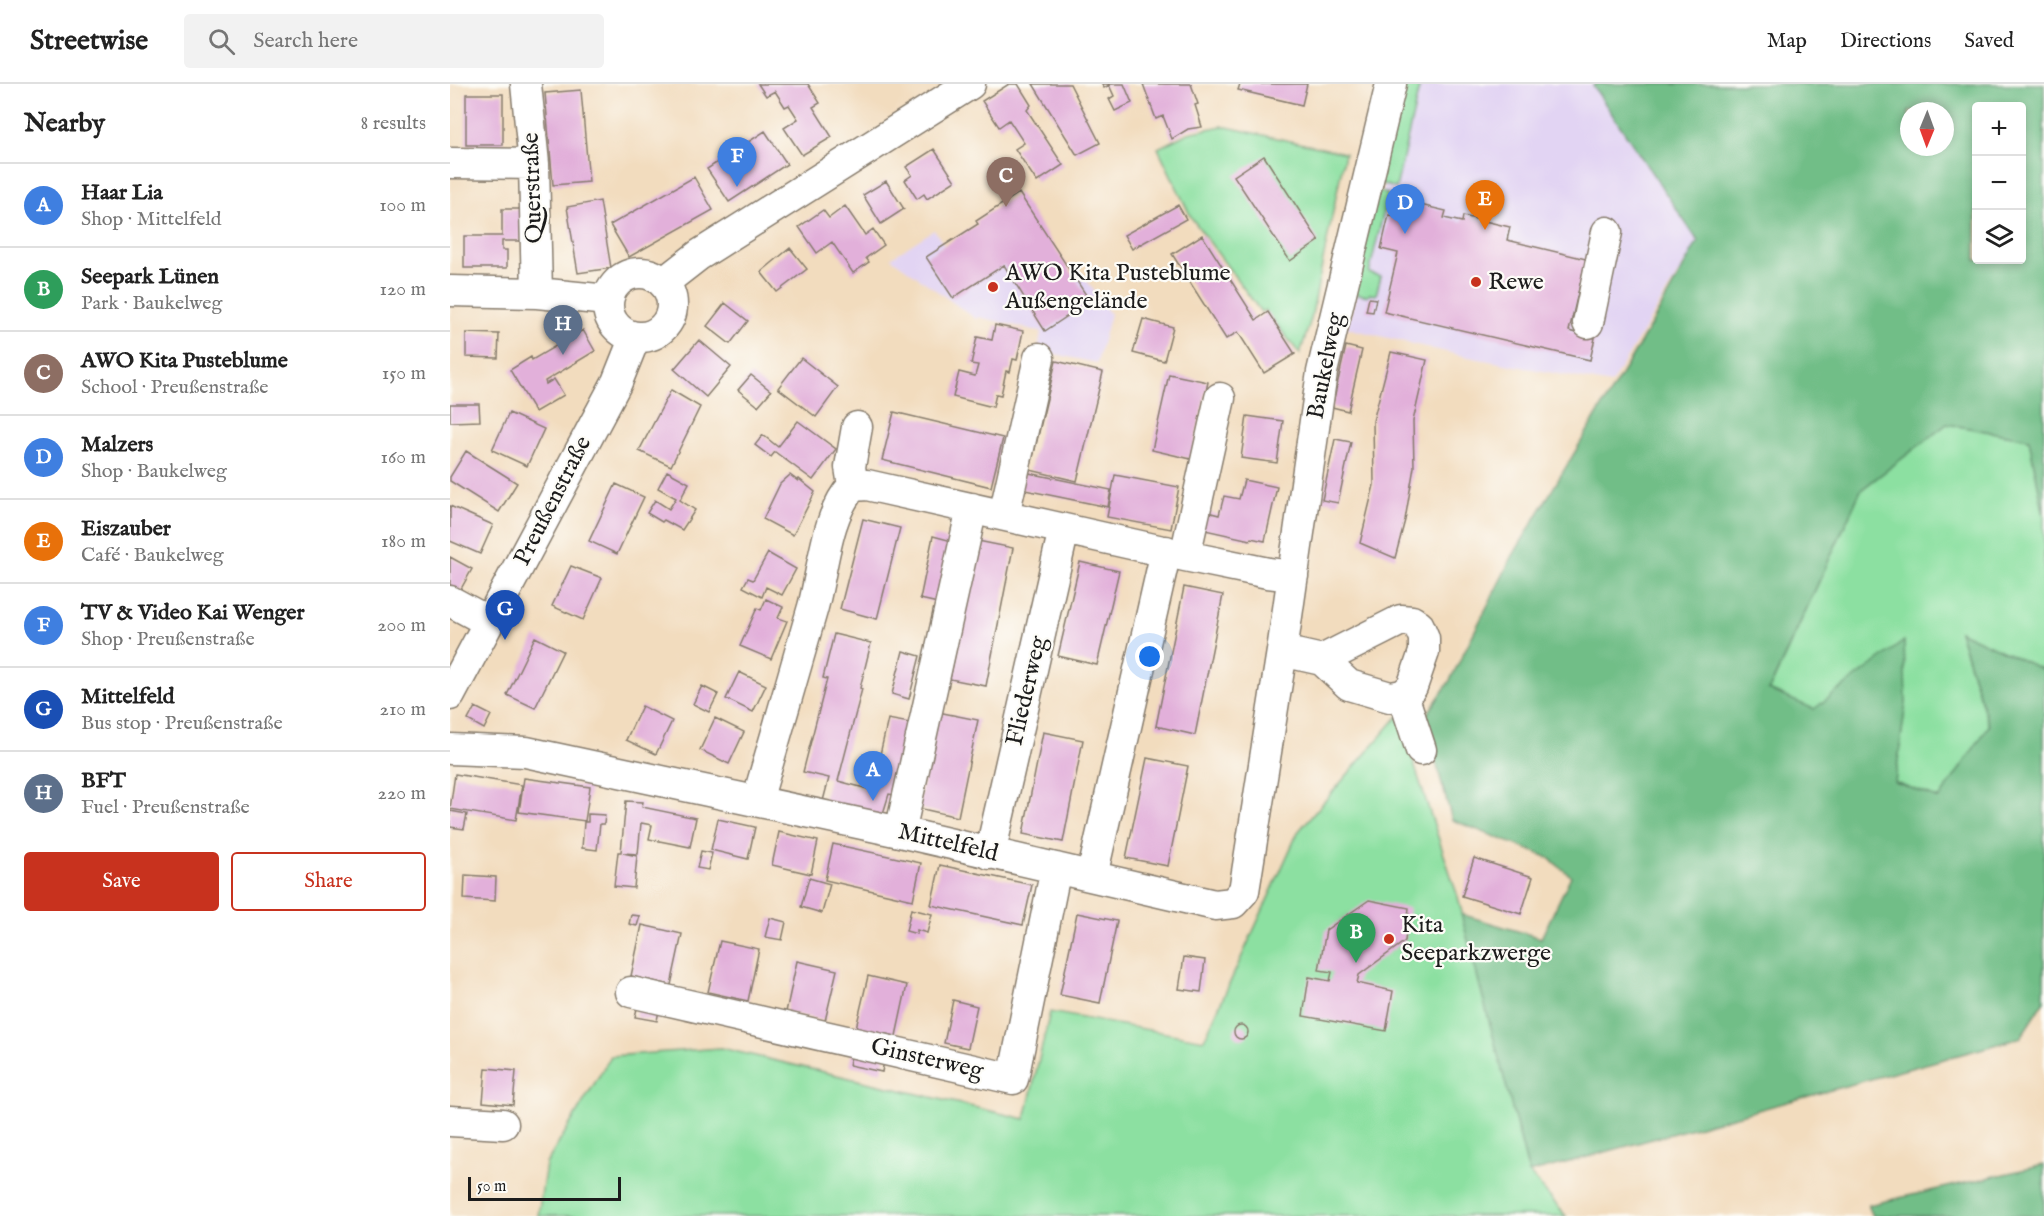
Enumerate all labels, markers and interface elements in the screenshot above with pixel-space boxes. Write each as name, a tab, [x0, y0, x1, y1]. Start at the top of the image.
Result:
search box	[184, 14, 604, 68]
text: Streetwise	[30, 24, 148, 59]
icon: search	[205, 25, 238, 58]
text: Search here	[253, 27, 358, 55]
text: Map	[1767, 28, 1807, 55]
text: Directions	[1840, 28, 1931, 55]
text: Saved	[1964, 28, 2014, 55]
north arrow	[1900, 102, 1954, 156]
map controls	[1972, 102, 2026, 264]
button: +	[1972, 102, 2026, 156]
text: Nearby	[24, 107, 105, 140]
text: 8 results	[360, 111, 426, 136]
street label: Querstraße	[516, 132, 550, 244]
pin: F	[718, 138, 756, 187]
button: −	[1972, 156, 2026, 210]
pin: C	[986, 158, 1026, 207]
text: Haar Lia	[81, 179, 163, 207]
pin: E	[1466, 180, 1504, 230]
pin: D	[1386, 184, 1424, 234]
text: A	[37, 193, 50, 218]
text: 100 m	[379, 193, 426, 218]
text: Shop · Mittelfeld	[81, 207, 222, 232]
button: layers	[1972, 210, 2026, 264]
place label: AWO Kita Pusteblume Außengelände	[1004, 258, 1231, 317]
text: Seepark Lünen	[81, 263, 219, 291]
place label: Rewe	[1488, 267, 1544, 298]
marker: Rewe	[1469, 275, 1483, 289]
text: B	[37, 277, 50, 302]
text: 120 m	[380, 277, 426, 302]
marker: AWO Kita Pusteblume Außengelände	[986, 280, 1000, 294]
text: Park · Baukelweg	[81, 291, 222, 316]
pin: H	[544, 306, 582, 355]
street label: Baukelweg	[1300, 309, 1352, 422]
text: AWO Kita Pusteblume	[81, 347, 288, 375]
text: C	[36, 361, 51, 386]
text: 150 m	[382, 361, 426, 386]
text: School · Preußenstraße	[81, 375, 269, 400]
text: Malzers	[81, 431, 153, 459]
street label: Preußenstraße	[507, 431, 599, 571]
text: D	[35, 445, 52, 470]
text: 160 m	[380, 445, 426, 470]
text: Shop · Baukelweg	[81, 459, 227, 484]
text: Eiszauber	[81, 515, 171, 543]
text: E	[37, 529, 50, 554]
text: 180 m	[381, 529, 426, 554]
text: Café · Baukelweg	[81, 543, 224, 568]
pin: G	[486, 590, 524, 640]
text: TV & Video Kai Wenger	[81, 599, 305, 627]
text: F	[37, 613, 50, 638]
text: 200 m	[377, 613, 426, 638]
text: Shop · Preußenstraße	[81, 627, 255, 652]
street label: Fliederweg	[999, 632, 1055, 749]
your location	[1135, 642, 1164, 671]
text: Mittelfeld	[81, 683, 174, 711]
text: G	[36, 697, 51, 722]
text: 210 m	[380, 697, 426, 722]
text: Bus stop · Preußenstraße	[81, 711, 283, 736]
pin: A	[854, 752, 892, 801]
text: BFT	[81, 767, 126, 795]
text: H	[35, 781, 52, 806]
text: 220 m	[378, 781, 426, 806]
text: Fuel · Preußenstraße	[81, 795, 250, 820]
street label: Mittelfeld	[895, 816, 1001, 870]
button: Save	[24, 852, 219, 911]
button: Share	[231, 852, 426, 911]
place label: Kita Seeparkzwerge	[1401, 910, 1551, 969]
pin: B	[1336, 914, 1376, 963]
marker: Kita Seeparkzwerge	[1382, 932, 1396, 946]
street label: Ginsterweg	[868, 1031, 987, 1087]
scale bar	[468, 1174, 621, 1202]
text: 50 m	[477, 1177, 506, 1197]

